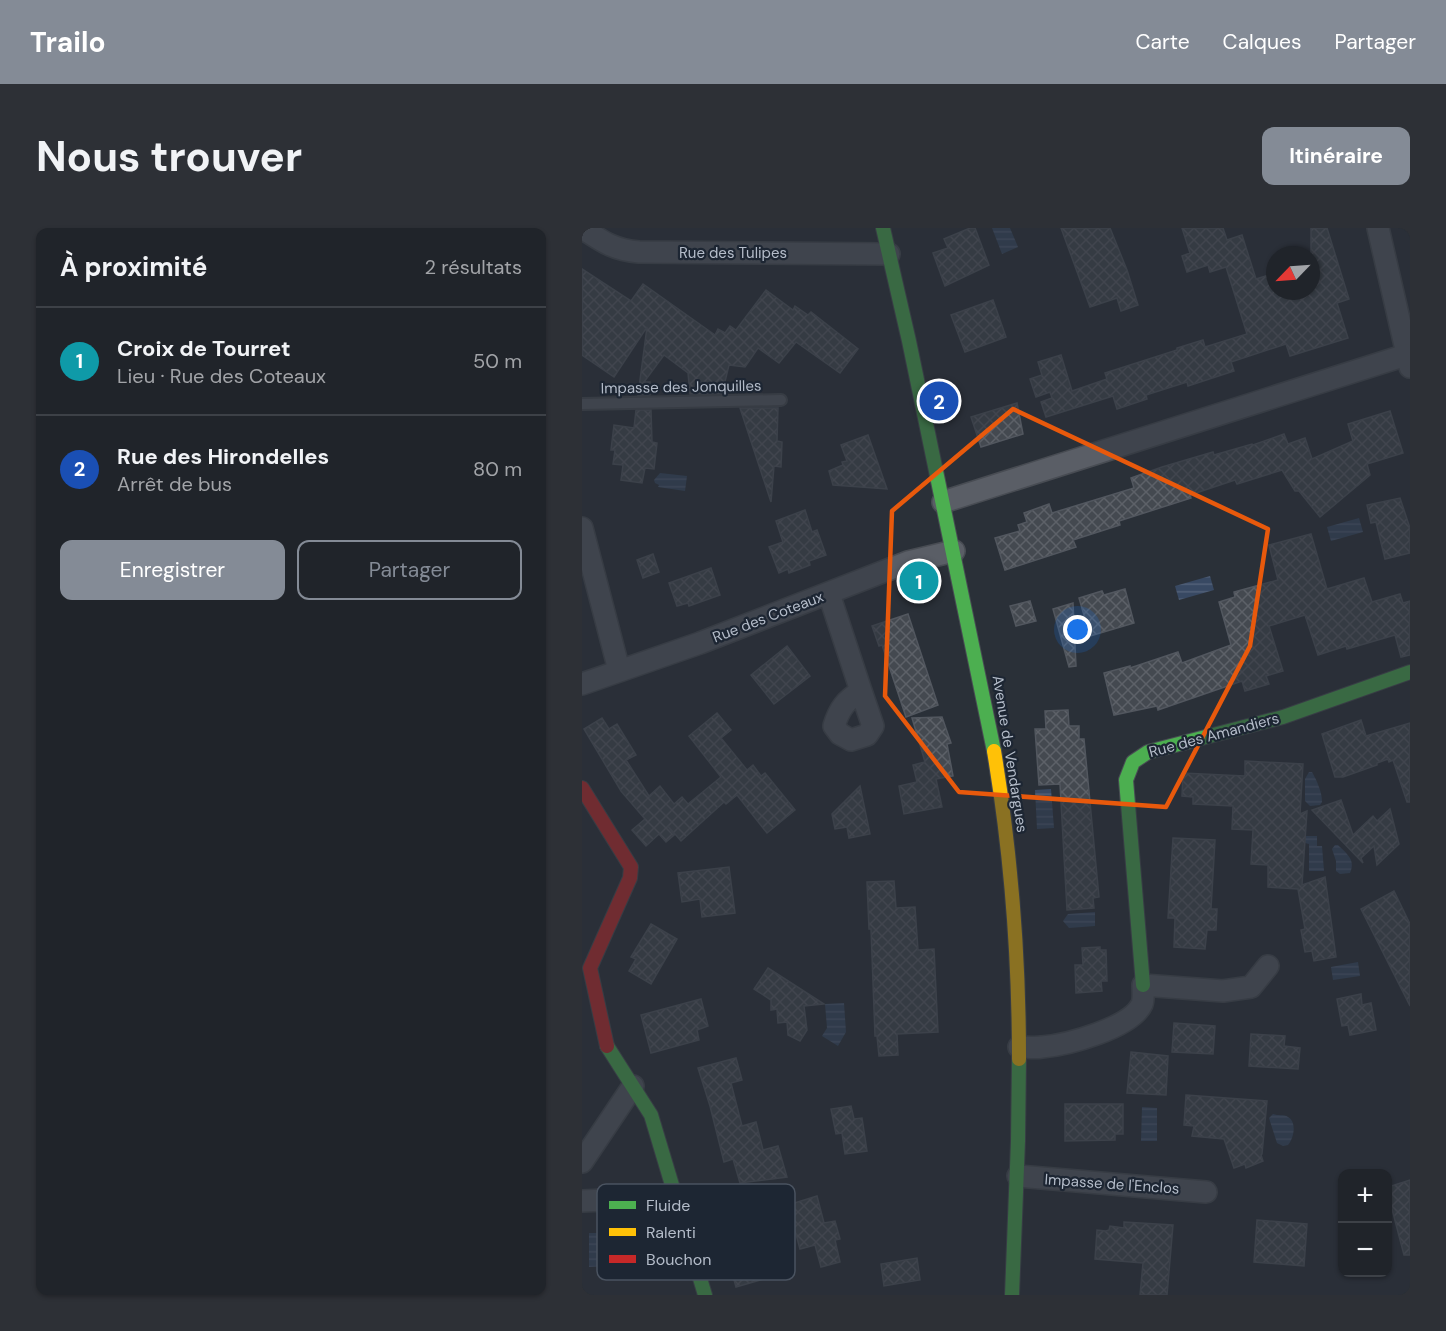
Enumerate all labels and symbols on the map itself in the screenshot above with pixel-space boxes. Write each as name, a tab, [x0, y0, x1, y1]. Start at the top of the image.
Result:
street label: Rue des Tulipes	[679, 243, 787, 263]
north arrow	[1266, 246, 1320, 300]
street label: Impasse des Jonquilles	[600, 376, 762, 398]
pin: 2	[920, 378, 958, 423]
pin: 1	[900, 558, 938, 604]
street label: Rue des Coteaux	[710, 586, 827, 647]
your location	[1063, 615, 1092, 644]
street label: Avenue de Vendargues	[988, 674, 1032, 834]
street label: Rue des Amandiers	[1147, 708, 1281, 762]
street label: Impasse de l'Enclos	[1044, 1169, 1180, 1199]
legend	[597, 1184, 795, 1280]
text: Fluide	[646, 1195, 690, 1216]
text: Ralenti	[646, 1222, 696, 1243]
text: Bouchon	[646, 1249, 711, 1270]

